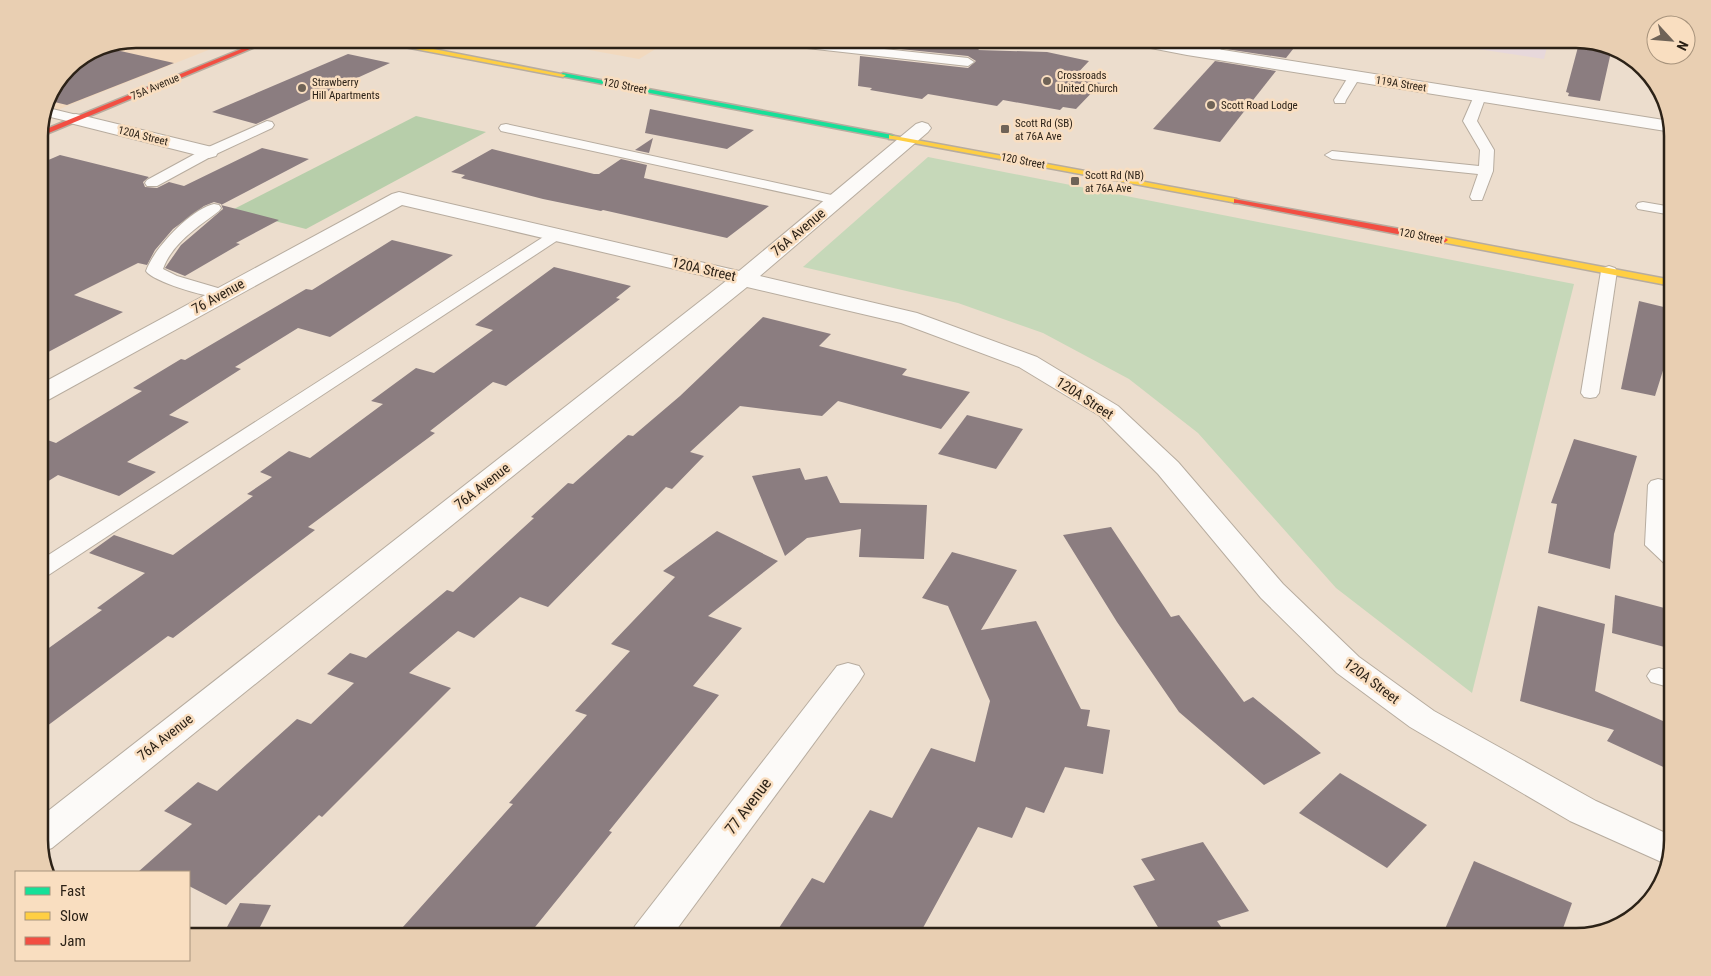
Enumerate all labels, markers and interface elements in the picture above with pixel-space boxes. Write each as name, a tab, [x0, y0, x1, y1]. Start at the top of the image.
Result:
north arrow	[1646, 15, 1696, 65]
text: N	[1674, 38, 1692, 53]
place label: Crossroads United Church	[1057, 69, 1118, 95]
street label: 75A Avenue	[129, 71, 181, 103]
street label: 119A Street	[1375, 74, 1427, 94]
street label: 120 Street	[602, 75, 648, 97]
marker: Crossroads United Church	[1041, 75, 1053, 87]
place label: Strawberry Hill Apartments	[312, 76, 380, 102]
marker: Strawberry Hill Apartments	[296, 82, 308, 94]
marker: Scott Road Lodge	[1205, 99, 1217, 111]
place label: Scott Road Lodge	[1221, 99, 1298, 112]
place label: Scott Rd (SB) at 76A Ave	[1015, 117, 1073, 143]
marker: Scott Rd (SB) at 76A Ave	[999, 123, 1011, 135]
street label: 120A Street	[117, 124, 169, 148]
street label: 120 Street	[1000, 150, 1046, 172]
place label: Scott Rd (NB) at 76A Ave	[1085, 169, 1144, 195]
marker: Scott Rd (NB) at 76A Ave	[1069, 175, 1081, 187]
street label: 76A Avenue	[768, 205, 829, 259]
street label: 120 Street	[1398, 225, 1444, 247]
street label: 120A Street	[671, 254, 737, 284]
street label: 76 Avenue	[189, 275, 247, 317]
street label: 120A Street	[1053, 374, 1117, 422]
street label: 76A Avenue	[451, 459, 513, 512]
street label: 120A Street	[1341, 655, 1403, 707]
street label: 76A Avenue	[134, 710, 196, 763]
street label: 77 Avenue	[721, 774, 775, 838]
legend	[15, 871, 190, 961]
text: Fast	[60, 882, 85, 900]
text: Slow	[60, 907, 89, 925]
text: Jam	[60, 932, 86, 950]

